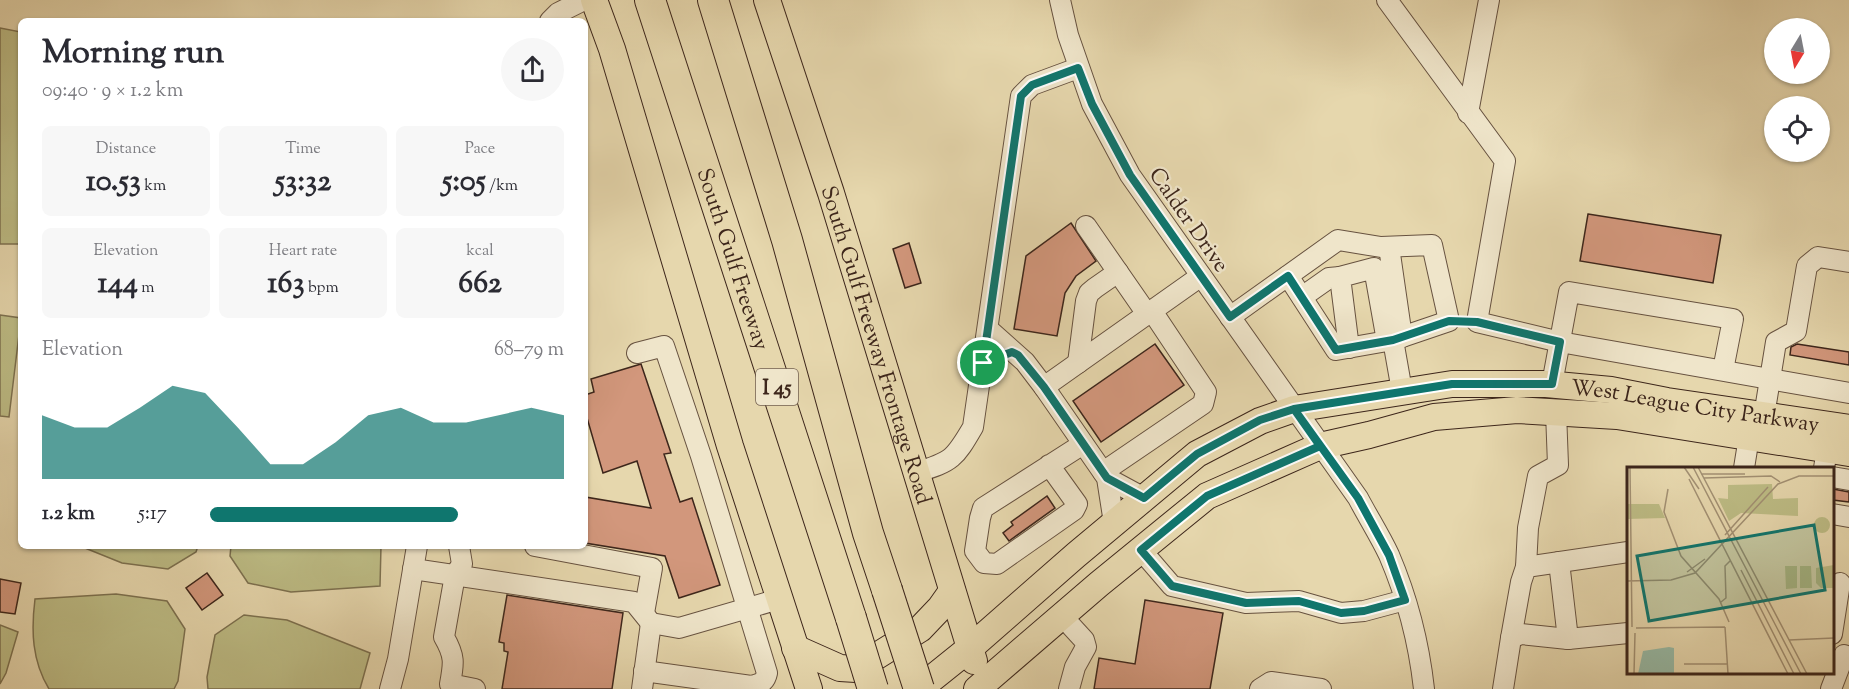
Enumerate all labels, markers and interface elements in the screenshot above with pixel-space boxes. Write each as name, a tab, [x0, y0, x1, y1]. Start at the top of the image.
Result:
north arrow	[1764, 18, 1830, 84]
map controls	[1764, 18, 1830, 162]
text: Morning run	[42, 30, 224, 78]
button: share	[501, 38, 564, 101]
text: 09:40 · 9 × 1.2 km	[42, 77, 183, 106]
button: locate	[1764, 96, 1830, 162]
text: Distance	[96, 138, 156, 161]
text: Time	[285, 138, 321, 161]
text: Pace	[465, 138, 495, 161]
text: 10.53	[86, 161, 141, 204]
text: 53:32	[275, 161, 331, 204]
text: 5:05	[442, 161, 486, 204]
street label: Calder Drive	[1139, 162, 1236, 280]
street label: South Gulf Freeway	[687, 164, 776, 355]
text: km	[141, 175, 166, 198]
text: /km	[486, 175, 518, 198]
street label: South Gulf Freeway Frontage Road	[811, 182, 938, 509]
text: Elevation	[94, 240, 158, 263]
text: Heart rate	[269, 240, 337, 263]
text: kcal	[466, 240, 494, 263]
text: 144	[97, 263, 138, 306]
text: 163	[267, 263, 305, 306]
text: 662	[458, 263, 502, 306]
text: m	[138, 277, 155, 300]
text: bpm	[305, 277, 339, 300]
text: Elevation	[42, 336, 123, 365]
text: 68–79 m	[494, 336, 564, 365]
pin	[957, 337, 1008, 388]
icon: arrive	[966, 346, 999, 379]
road number: I 45	[756, 369, 798, 405]
street label: West League City Parkway	[1569, 373, 1821, 442]
inset map	[1627, 467, 1834, 674]
text: 1.2 km	[42, 500, 95, 529]
text: 5:17	[138, 500, 167, 529]

